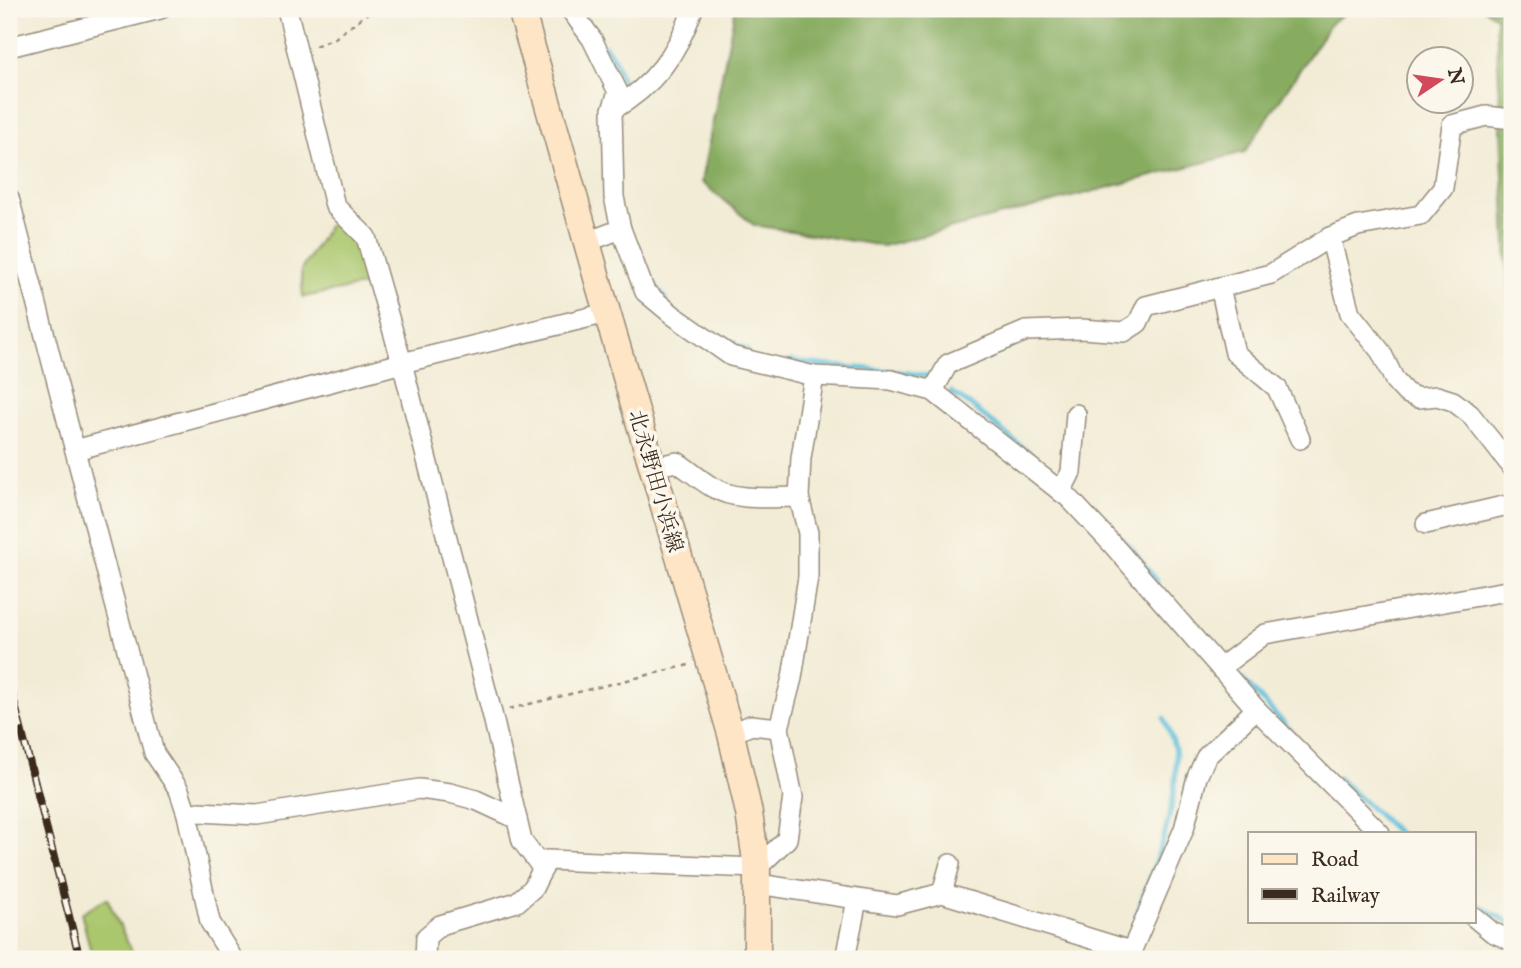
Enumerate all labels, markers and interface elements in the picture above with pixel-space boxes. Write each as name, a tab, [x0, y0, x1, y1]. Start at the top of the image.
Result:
north arrow	[1406, 46, 1476, 116]
text: N	[1441, 65, 1468, 88]
street label: 北永野田小浜線	[621, 407, 688, 556]
legend	[1248, 832, 1476, 922]
text: Road	[1311, 847, 1359, 874]
text: Railway	[1311, 883, 1381, 910]

